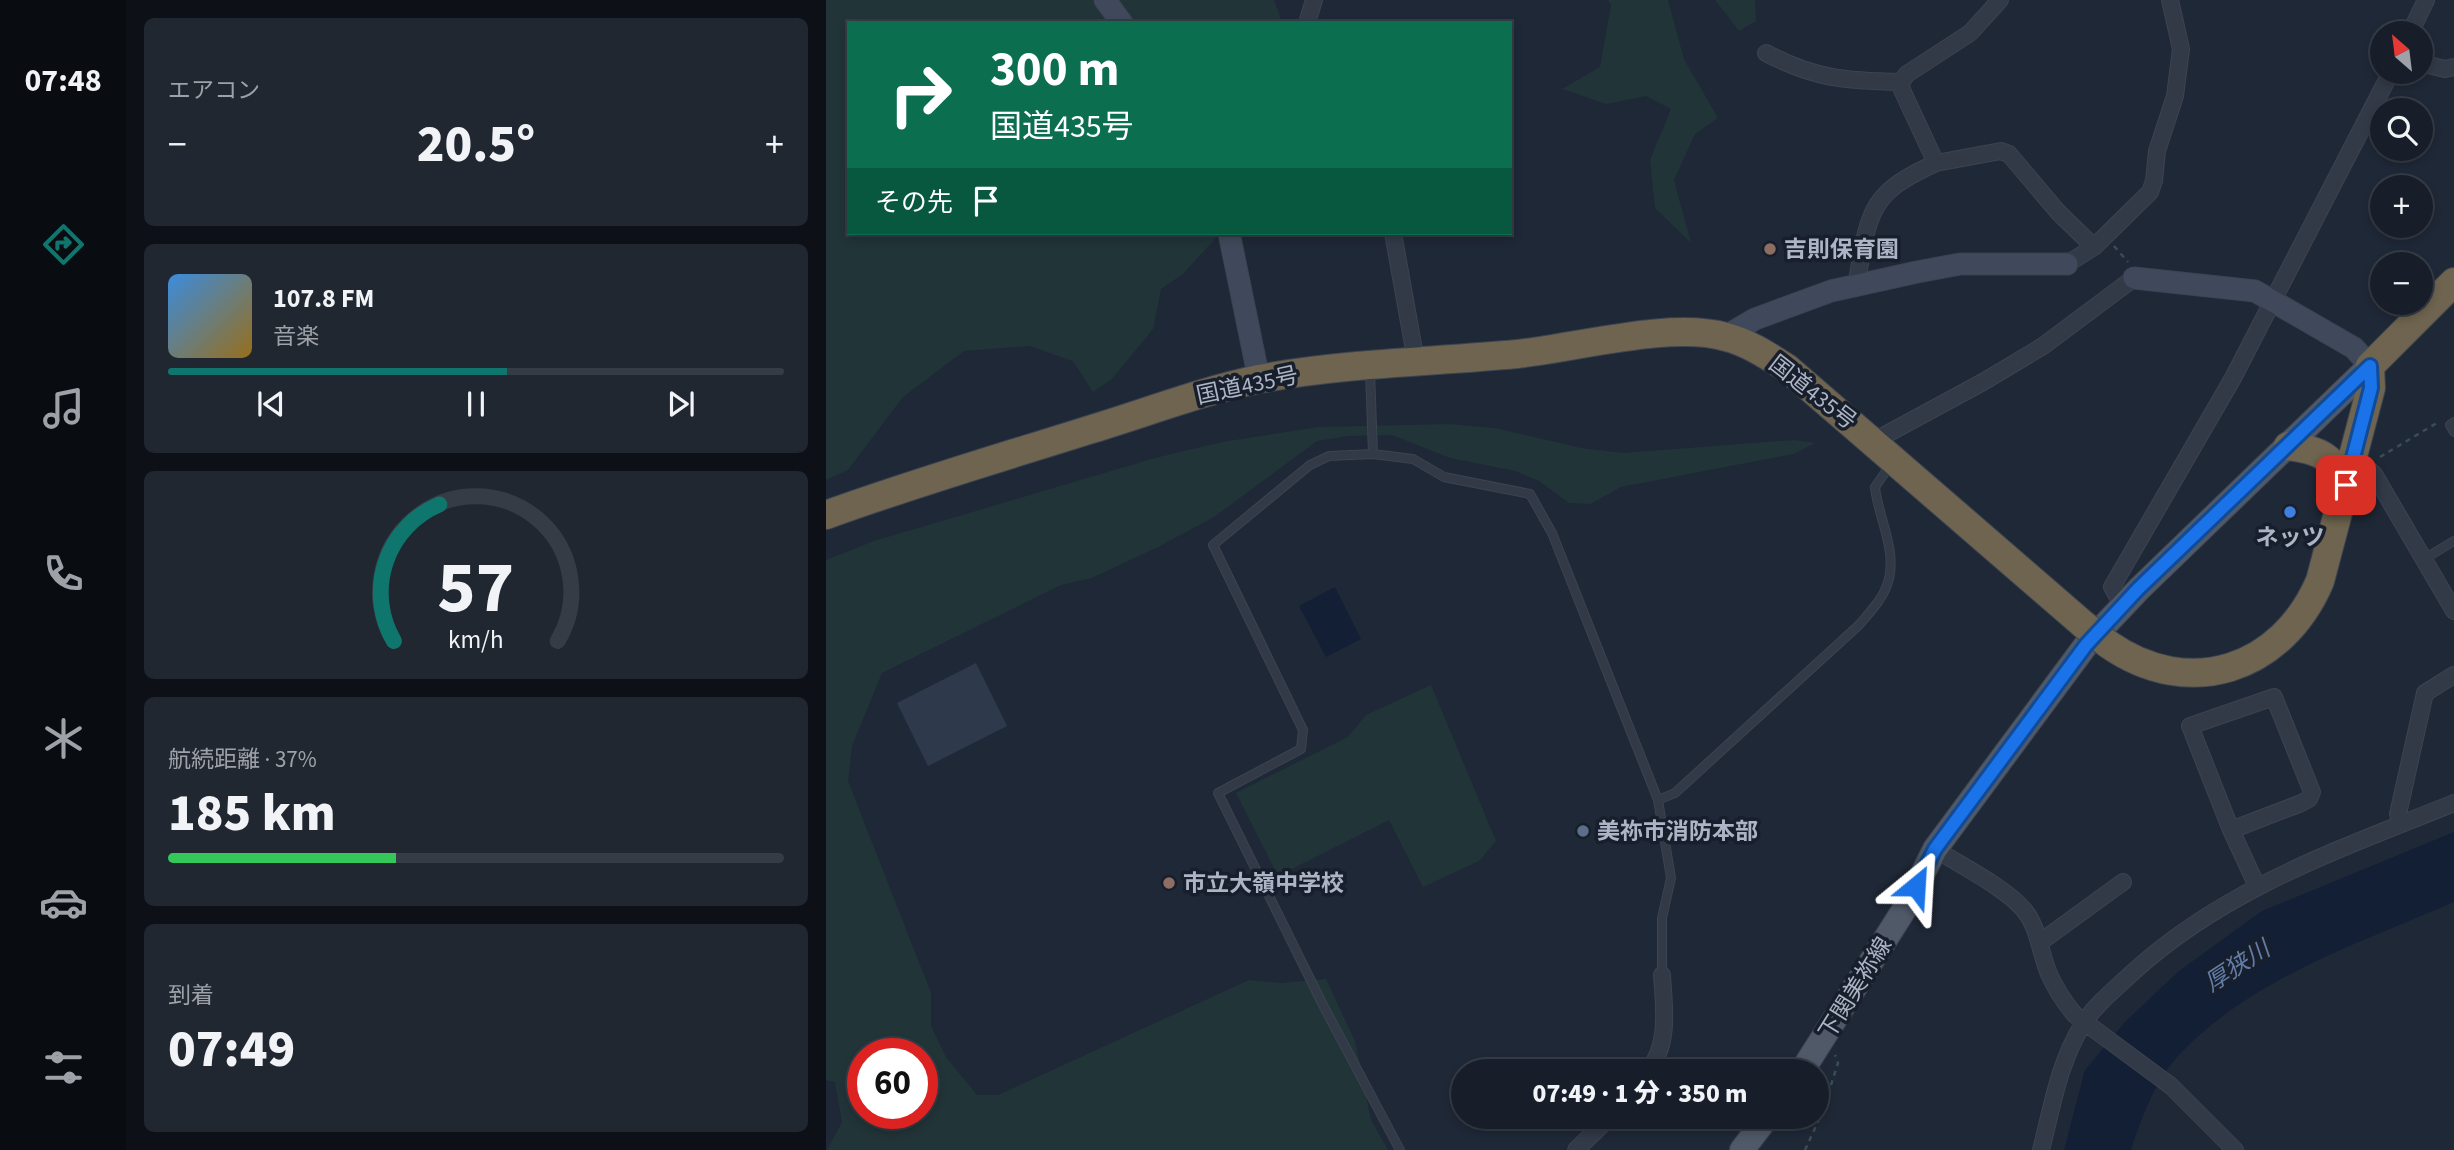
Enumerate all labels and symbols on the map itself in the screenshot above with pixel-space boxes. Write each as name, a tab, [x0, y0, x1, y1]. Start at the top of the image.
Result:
north arrow	[2370, 21, 2432, 84]
place label: 吉則保育園	[1784, 233, 1899, 266]
marker: 吉則保育園	[1762, 241, 1778, 257]
street label: 国道435号	[1762, 348, 1864, 437]
street label: 国道435号	[1193, 359, 1301, 412]
pin	[2316, 455, 2376, 515]
marker: ネッツ	[2282, 504, 2298, 520]
place label: ネッツ	[2256, 521, 2325, 554]
place label: 美祢市消防本部	[1597, 815, 1758, 848]
marker: 美祢市消防本部	[1575, 823, 1591, 839]
position arrow	[1879, 849, 1953, 923]
place label: 市立大嶺中学校	[1183, 867, 1344, 900]
marker: 市立大嶺中学校	[1161, 875, 1177, 891]
street label: 下関美祢線	[1811, 931, 1900, 1046]
water label: 厚狭川	[2198, 931, 2280, 1001]
speed limit sign: 60	[847, 1038, 938, 1129]

